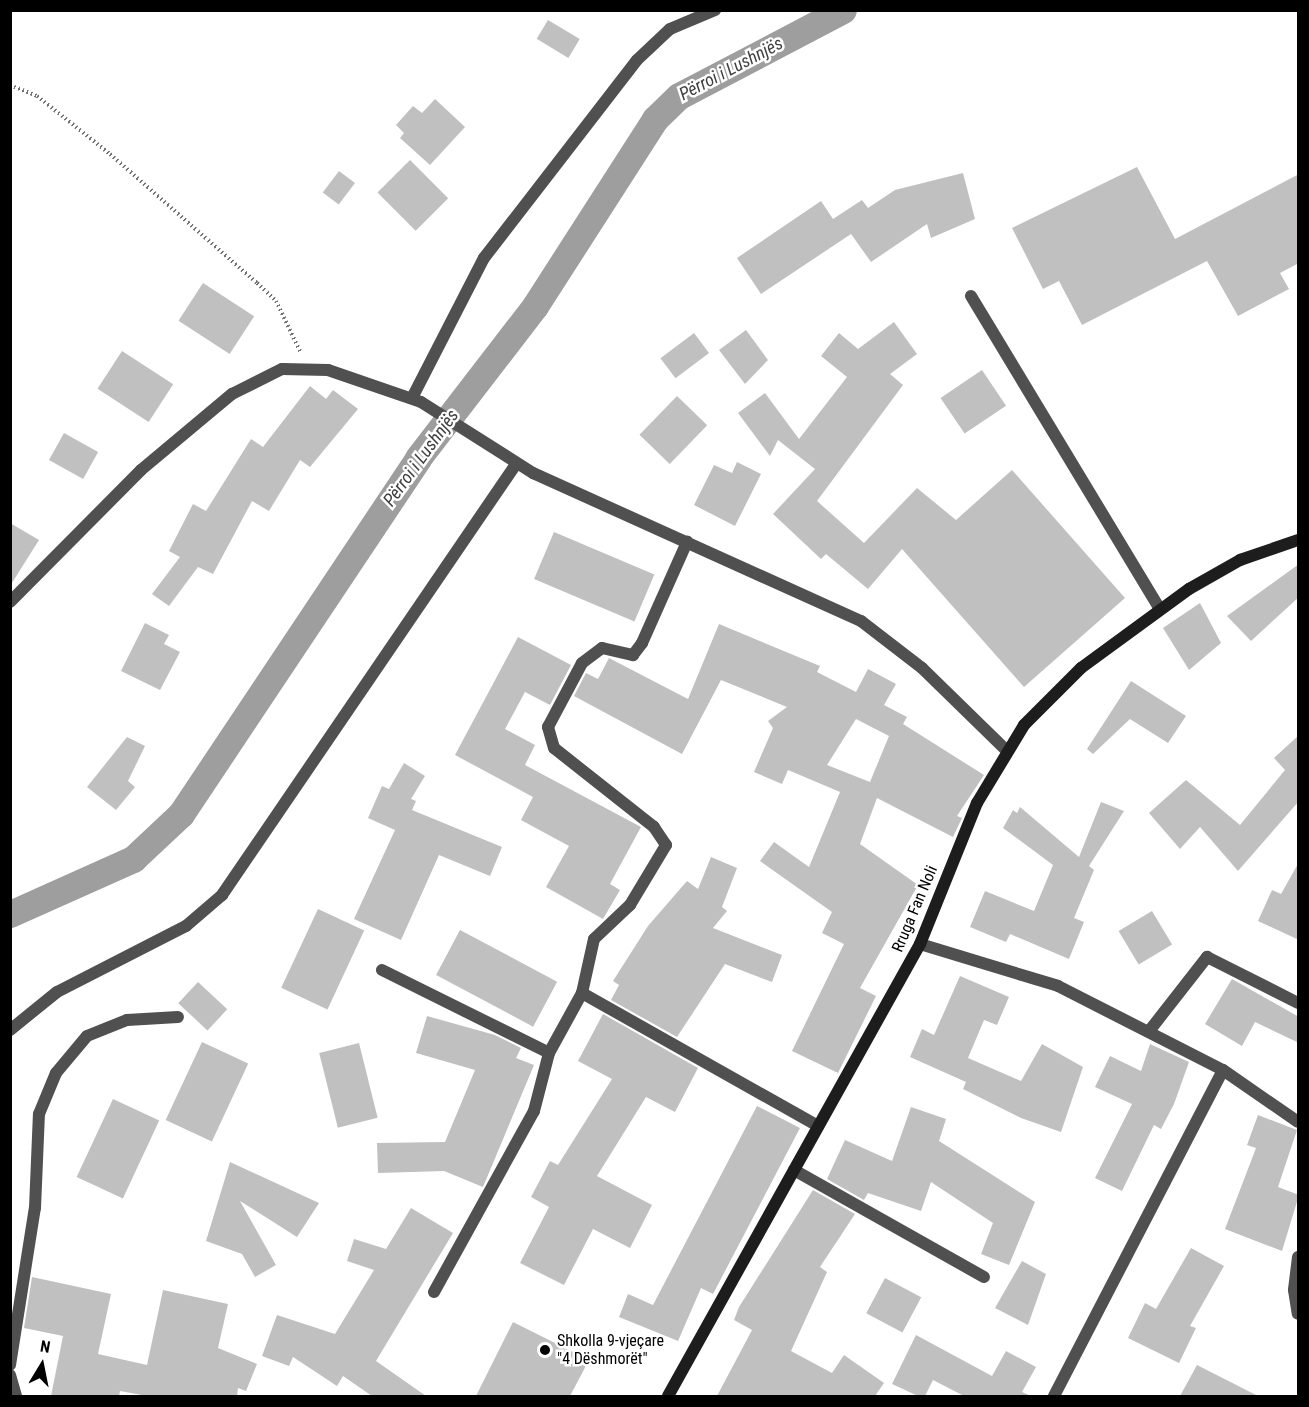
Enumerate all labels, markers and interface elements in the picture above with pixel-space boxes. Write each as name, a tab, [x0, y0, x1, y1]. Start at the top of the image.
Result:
water label: Përroi i Lushnjës	[675, 33, 787, 105]
water label: Përroi i Lushnjës	[379, 405, 463, 511]
street label: Rruga Fan Noli	[888, 863, 942, 955]
place label: Shkolla 9-vjeçare "4 Dëshmorët"	[557, 1331, 664, 1369]
north arrow	[12, 1335, 72, 1395]
text: N	[39, 1337, 52, 1357]
marker: Shkolla 9-vjeçare "4 Dëshmorët"	[538, 1343, 552, 1357]

